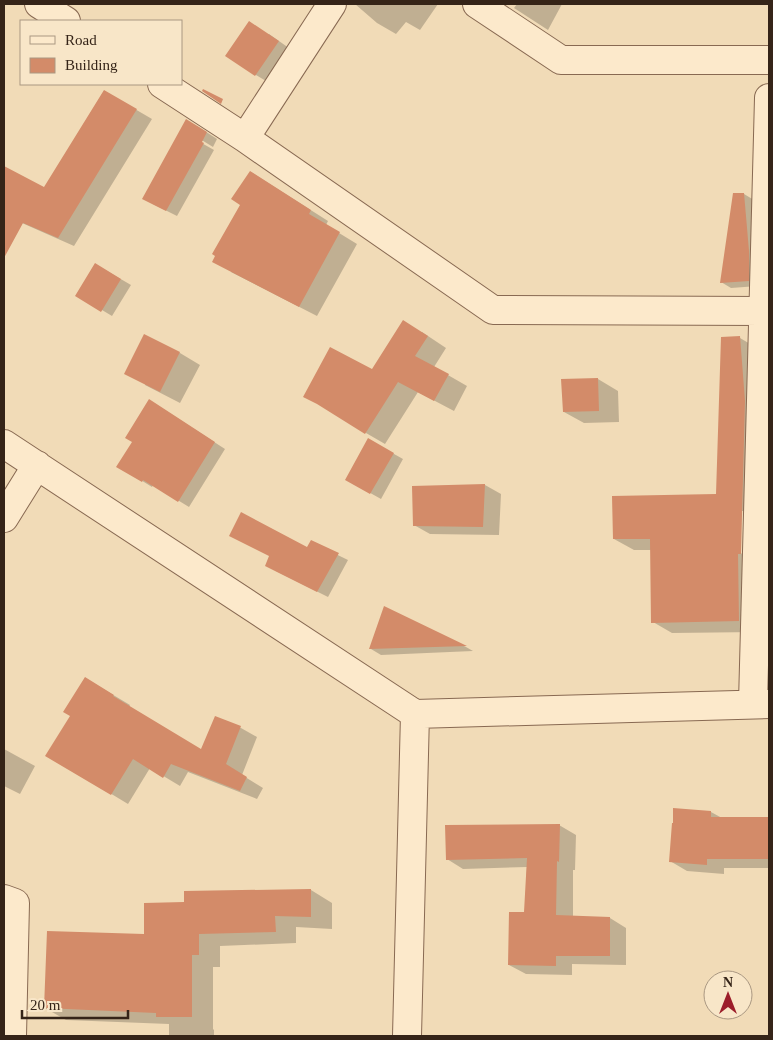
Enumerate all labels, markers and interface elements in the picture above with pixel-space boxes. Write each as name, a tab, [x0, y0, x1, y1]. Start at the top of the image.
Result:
legend	[20, 20, 182, 85]
text: Road	[65, 32, 97, 48]
text: Building	[65, 57, 118, 73]
north arrow	[703, 970, 753, 1020]
text: N	[723, 975, 733, 990]
scale bar	[22, 988, 129, 1020]
text: 20 m	[30, 997, 61, 1013]

